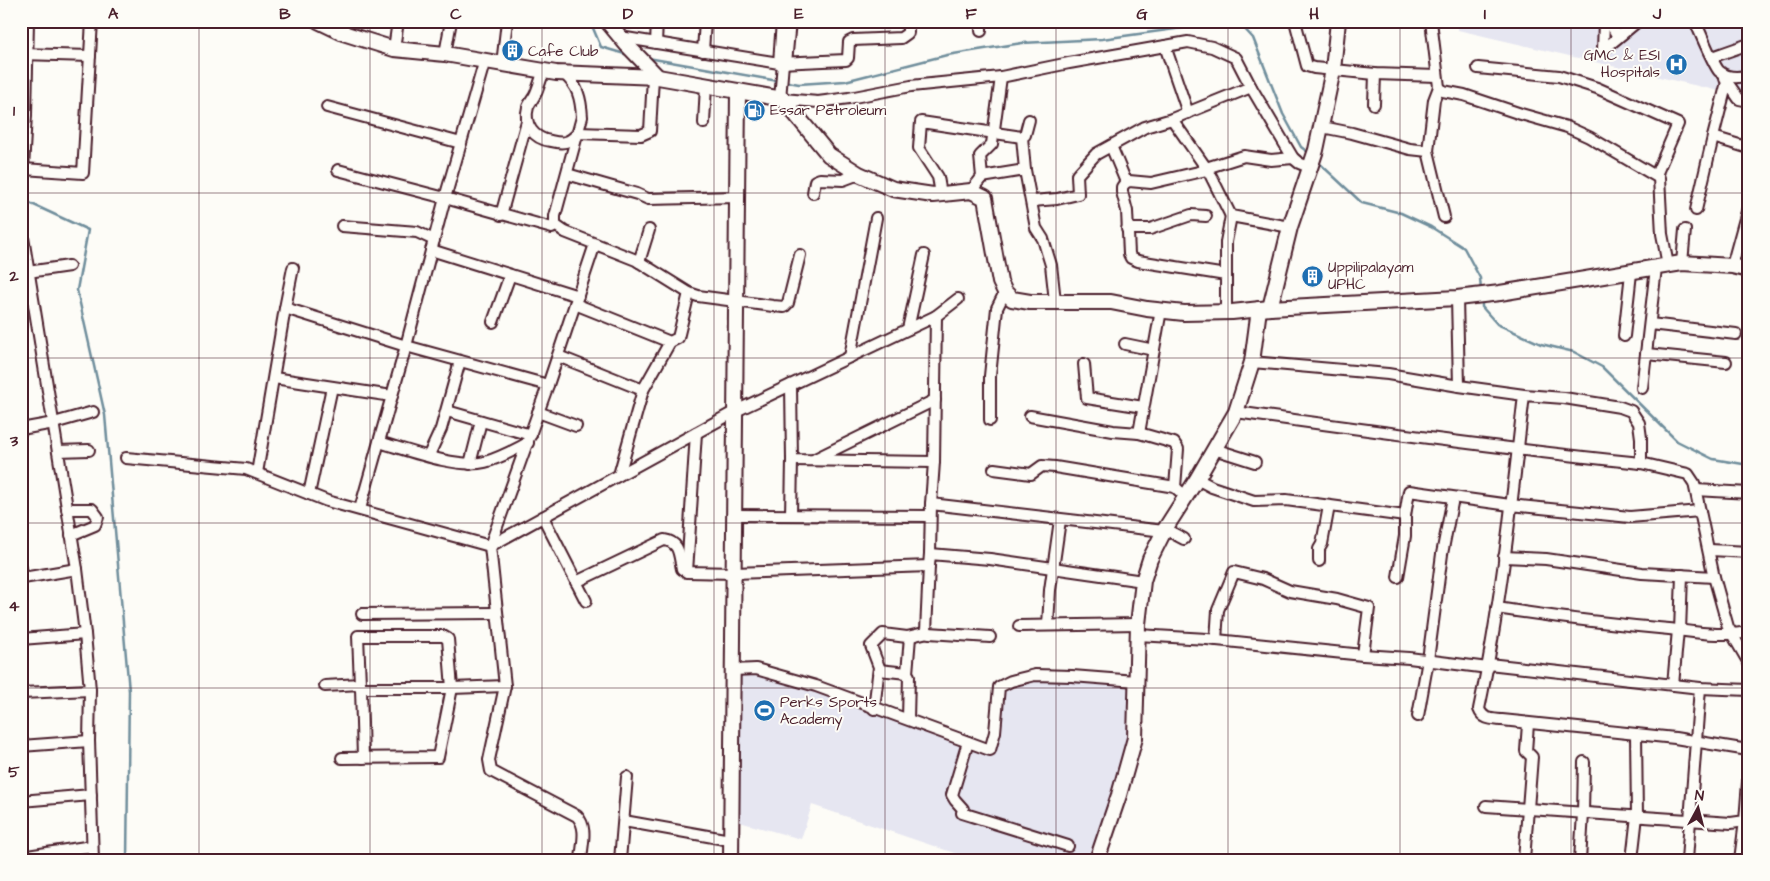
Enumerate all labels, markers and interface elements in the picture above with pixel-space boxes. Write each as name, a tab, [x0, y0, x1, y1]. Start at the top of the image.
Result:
text: A	[108, 3, 119, 25]
text: B	[279, 3, 291, 25]
text: C	[450, 3, 462, 25]
text: D	[623, 3, 634, 25]
text: E	[794, 3, 804, 25]
text: F	[965, 3, 977, 25]
text: G	[1136, 3, 1148, 25]
text: H	[1309, 3, 1319, 25]
text: I	[1484, 3, 1486, 25]
text: J	[1652, 3, 1662, 25]
building icon: Cafe Club	[500, 39, 524, 63]
place label: Cafe Club	[528, 41, 599, 62]
place label: GMC & ESI Hospitals	[1584, 45, 1660, 83]
hospital icon: GMC & ESI Hospitals	[1664, 52, 1688, 76]
fuel station icon: Essar Petroleum	[742, 98, 766, 122]
text: 1	[13, 100, 16, 122]
place label: Essar Petroleum	[770, 100, 886, 121]
place label: Uppilipalayam UPHC	[1328, 257, 1414, 295]
building icon: Uppilipalayam UPHC	[1300, 264, 1324, 288]
text: 2	[8, 265, 19, 287]
text: 3	[9, 430, 19, 452]
text: 4	[9, 595, 20, 617]
place label: Perks Sports Academy	[780, 692, 877, 731]
sports icon: Perks Sports Academy	[752, 699, 776, 723]
text: 5	[8, 761, 20, 783]
north arrow	[1672, 784, 1722, 834]
text: N	[1694, 786, 1705, 807]

